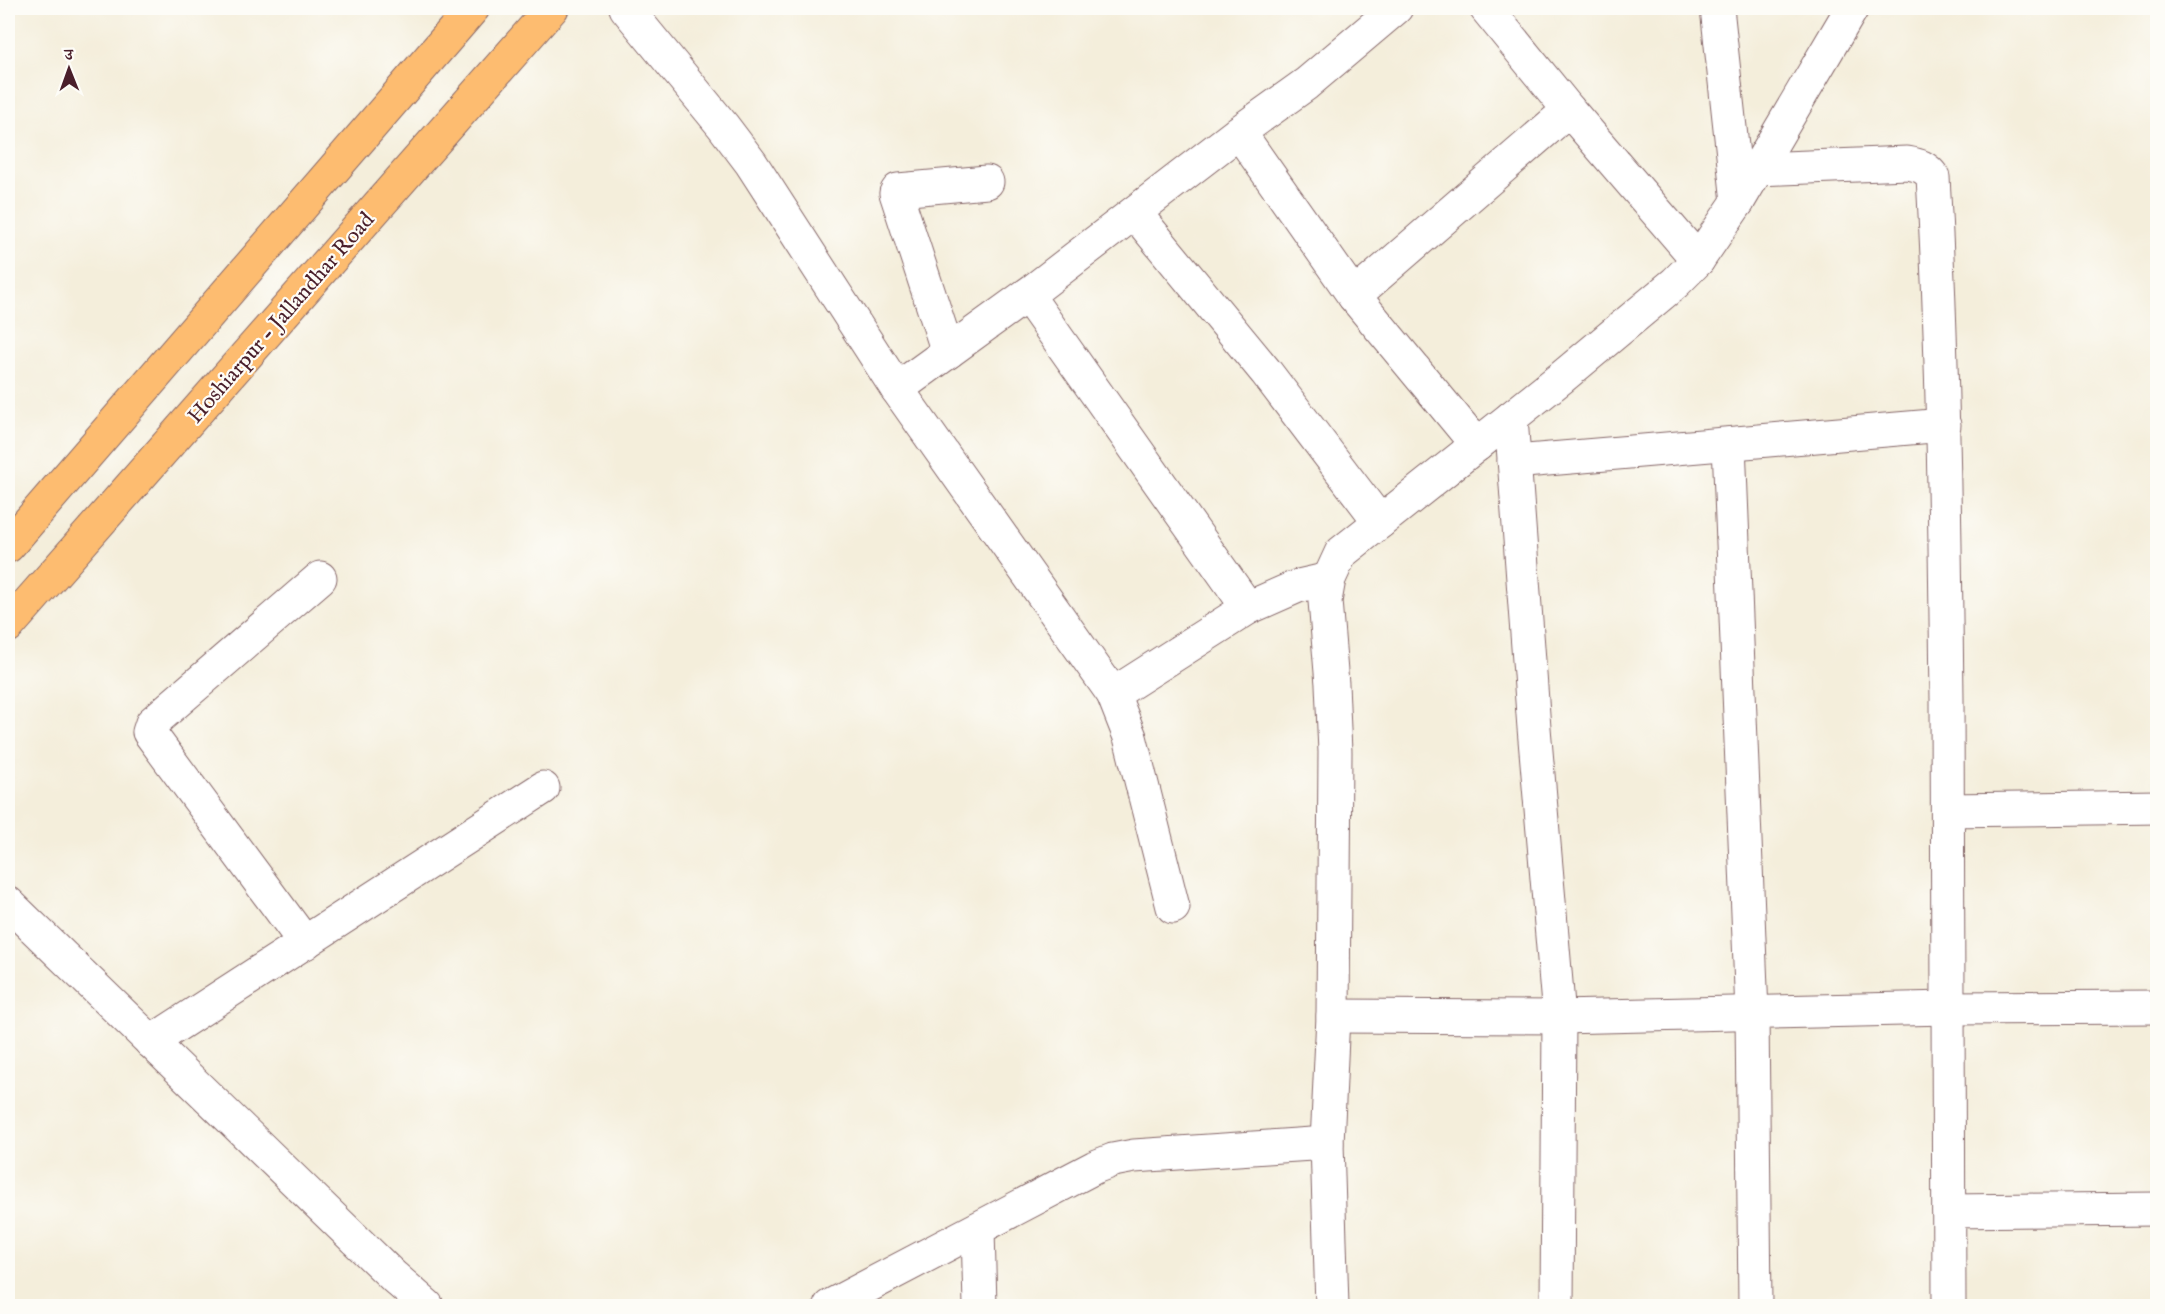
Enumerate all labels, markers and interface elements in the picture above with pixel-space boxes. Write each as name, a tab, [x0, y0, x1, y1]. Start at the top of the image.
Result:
north arrow	[39, 39, 99, 99]
text: उ	[64, 46, 75, 66]
street label: Hoshiarpur - Jallandhar Road	[182, 207, 381, 430]

